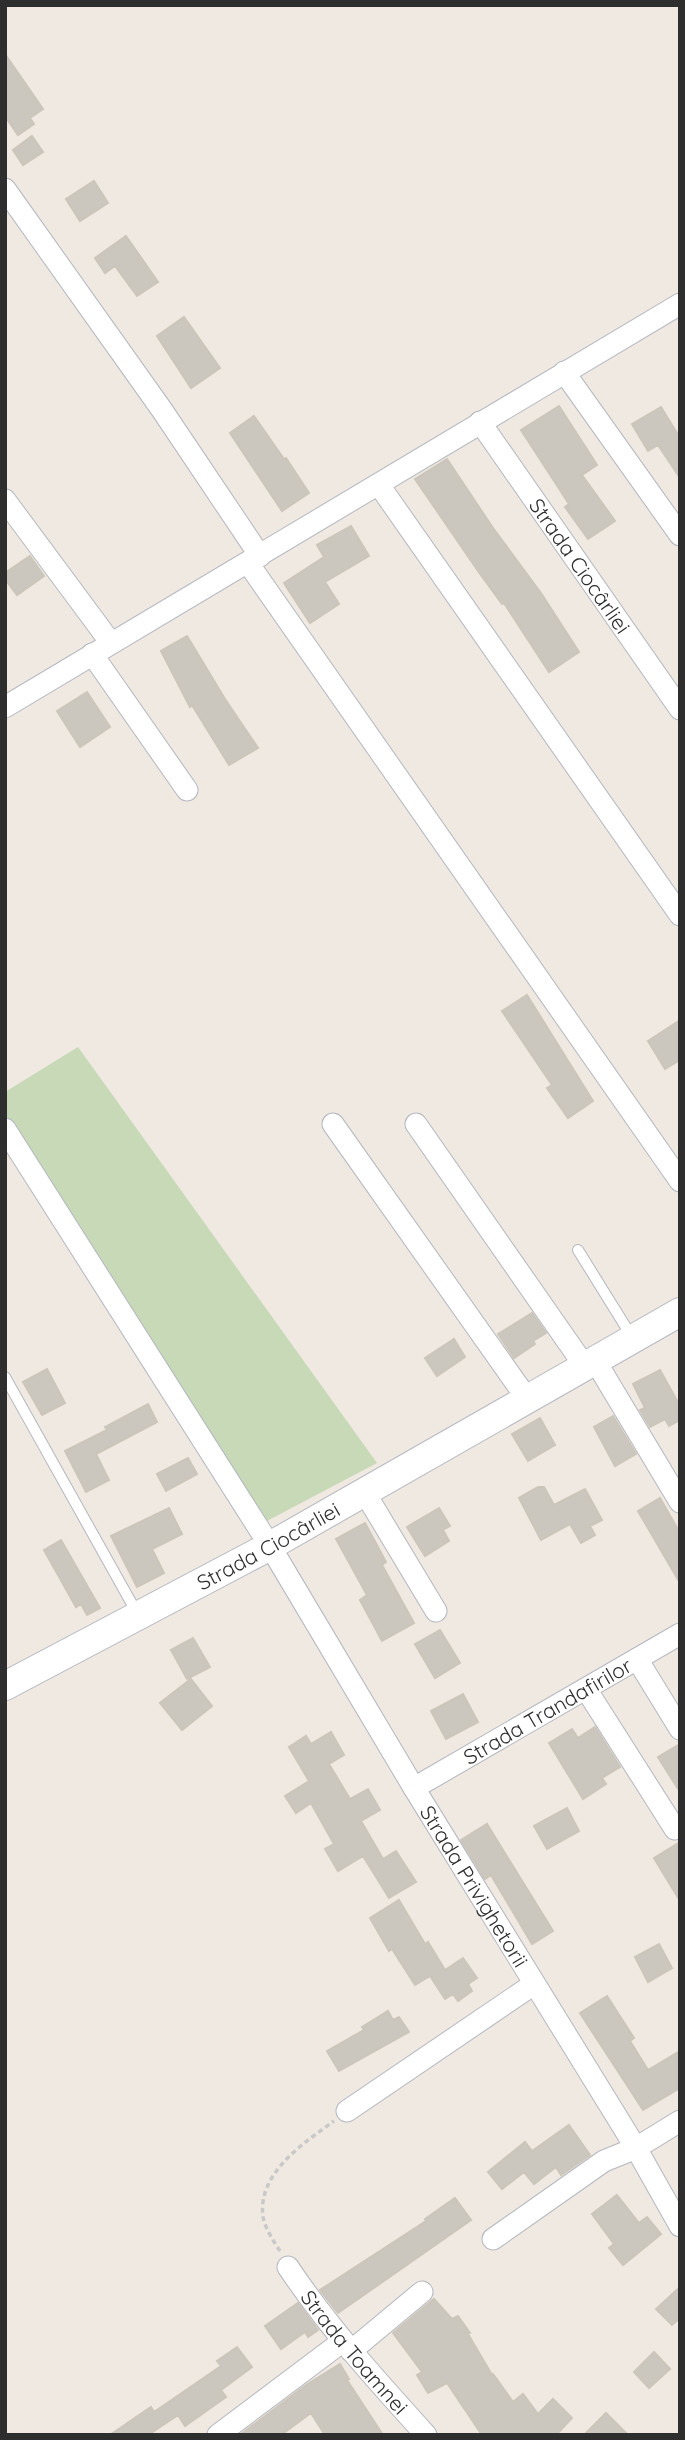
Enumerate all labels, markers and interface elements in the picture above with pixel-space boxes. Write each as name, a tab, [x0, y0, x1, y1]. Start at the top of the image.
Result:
street label: Strada Ciocârliei	[524, 493, 636, 638]
street label: Strada Ciocârliei	[192, 1496, 344, 1595]
street label: Strada Trandafirilor	[458, 1652, 636, 1770]
street label: Strada Privighetorii	[415, 1801, 534, 1972]
street label: Strada Toamnei	[295, 2285, 414, 2419]

